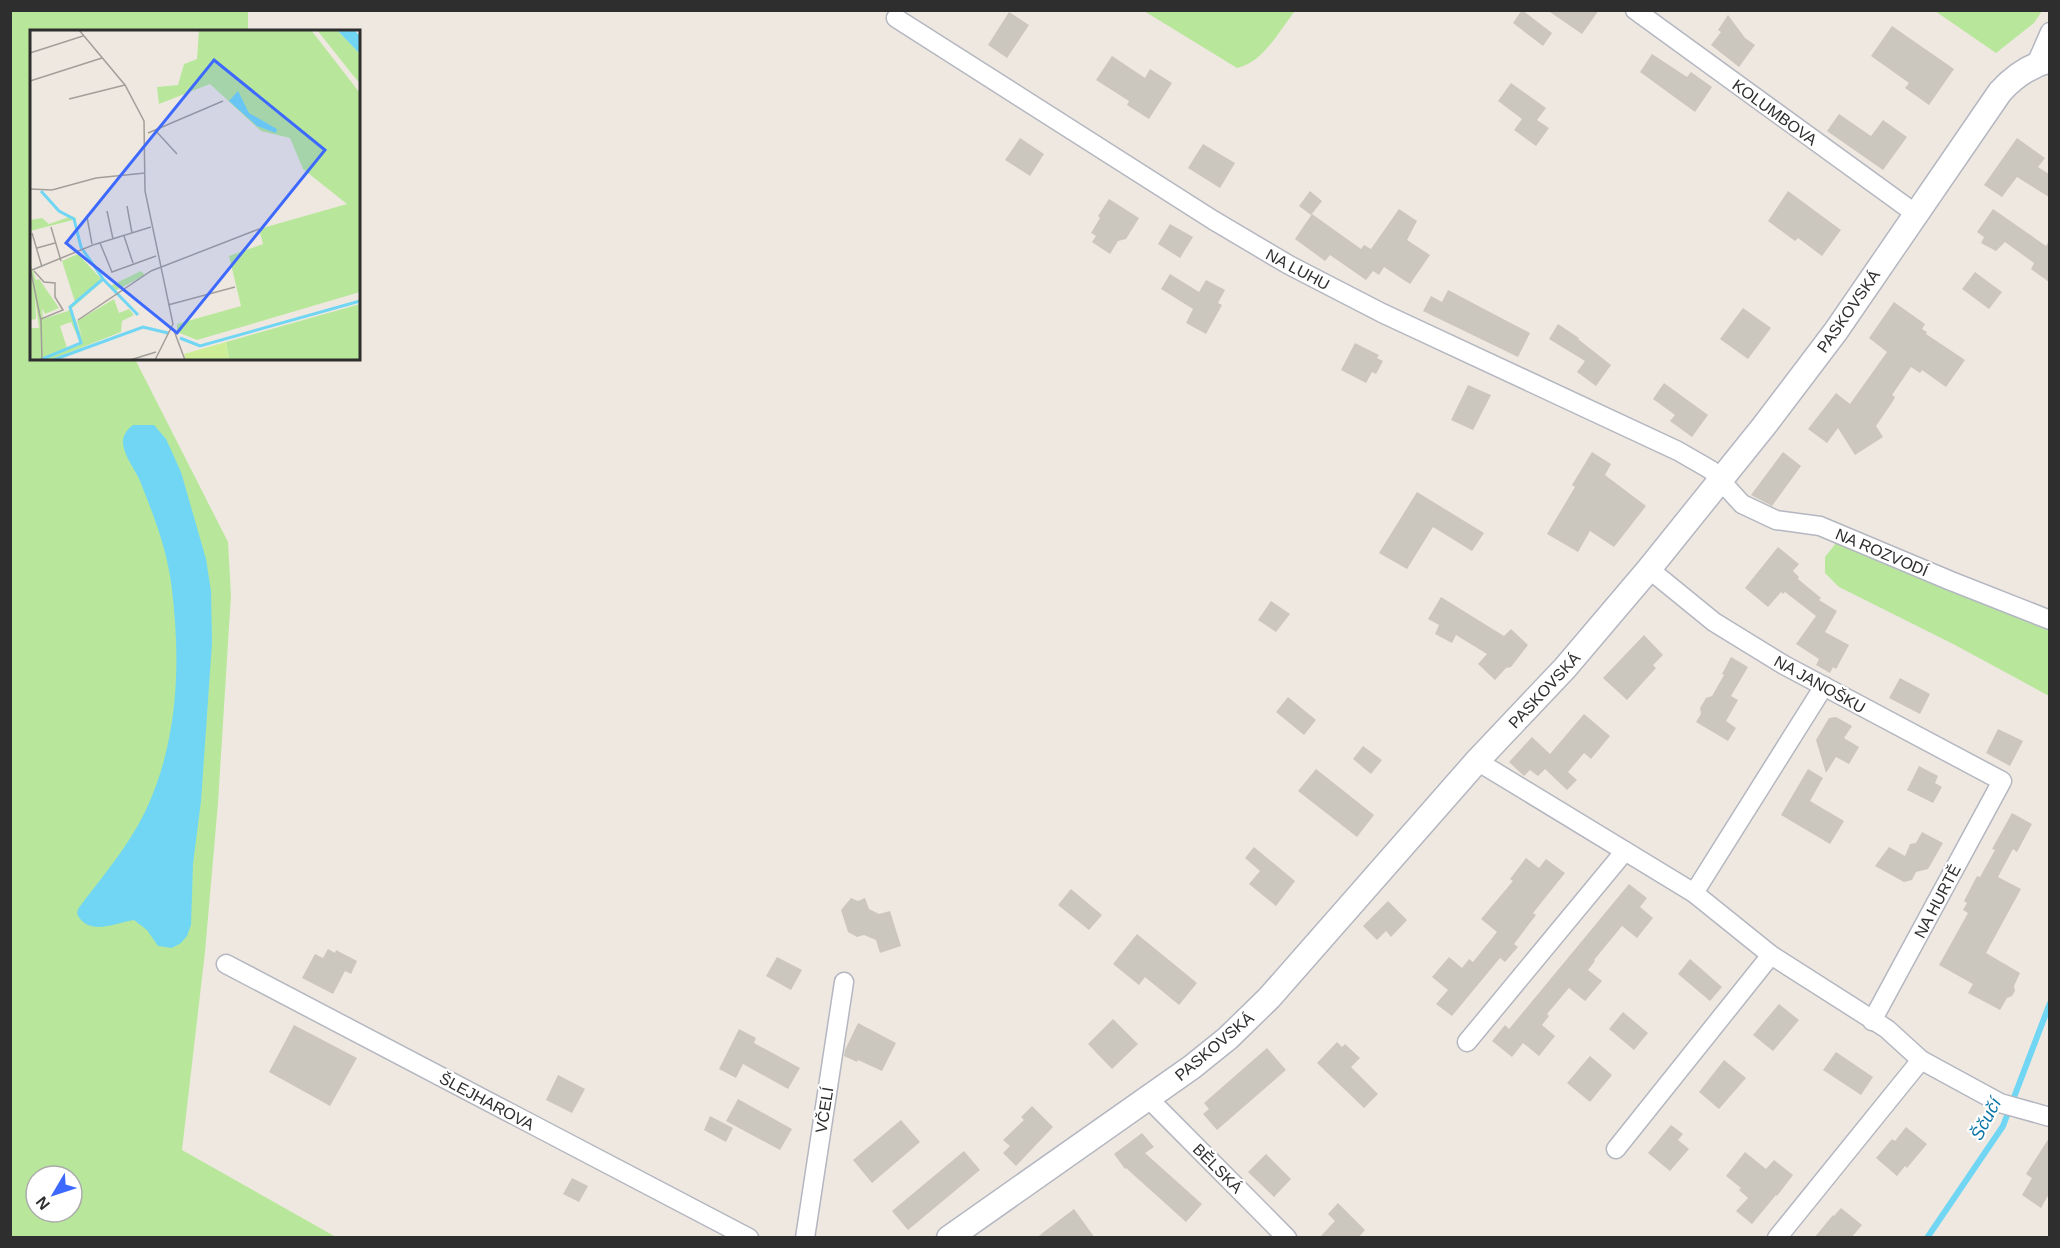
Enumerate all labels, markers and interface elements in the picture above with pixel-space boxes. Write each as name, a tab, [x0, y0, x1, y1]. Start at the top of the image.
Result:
inset map	[30, 30, 360, 360]
street label: KOLUMBOVA	[1729, 76, 1820, 149]
street label: NA LUHU	[1263, 246, 1332, 293]
street label: PASKOVSKÁ	[1813, 266, 1883, 356]
street label: NA ROZVODÍ	[1833, 524, 1931, 580]
street label: PASKOVSKÁ	[1504, 648, 1584, 731]
street label: NA JANOŠKU	[1771, 652, 1869, 716]
street label: NA HURTĚ	[1910, 861, 1964, 941]
street label: PASKOVSKÁ	[1171, 1008, 1257, 1084]
street label: ŠLEJHAROVA	[437, 1068, 538, 1134]
street label: VČELÍ	[811, 1085, 837, 1134]
water label: Ščučí	[1966, 1092, 2006, 1144]
street label: BĚLSKÁ	[1190, 1140, 1247, 1197]
north arrow	[24, 1164, 84, 1224]
text: N	[32, 1193, 53, 1213]

